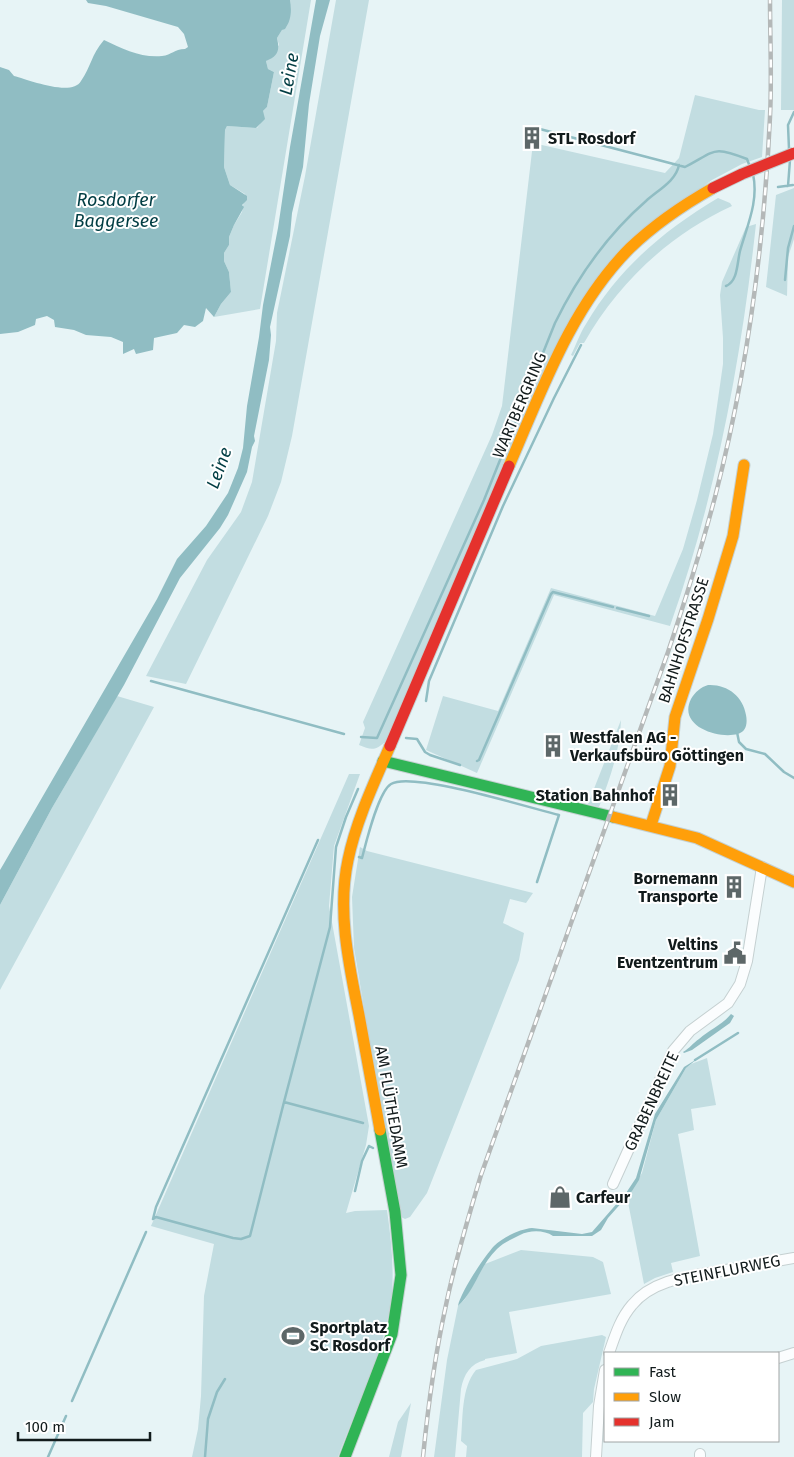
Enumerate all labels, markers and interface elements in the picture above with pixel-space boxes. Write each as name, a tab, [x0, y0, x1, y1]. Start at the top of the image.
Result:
water label: Leine	[274, 51, 304, 97]
building icon: STL Rosdorf	[519, 125, 545, 151]
place label: STL Rosdorf	[548, 129, 637, 148]
water label: Rosdorfer Baggersee	[74, 189, 158, 232]
street label: WARTBERGRING	[489, 349, 550, 461]
water label: Leine	[201, 444, 237, 492]
street label: BAHNHOFSTRASSE	[654, 575, 713, 706]
place label: Westfalen AG - Verkaufsbüro Göttingen	[569, 728, 744, 765]
building icon: Westfalen AG - Verkaufsbüro Göttingen	[540, 733, 566, 759]
building icon: Station Bahnhof	[657, 782, 683, 808]
place label: Station Bahnhof	[536, 786, 655, 805]
place label: Bornemann Transporte	[634, 869, 718, 906]
building icon: Bornemann Transporte	[721, 874, 747, 900]
place label: Veltins Eventzentrum	[617, 935, 718, 972]
public building icon: Veltins Eventzentrum	[722, 940, 748, 966]
street label: AM FLÜTHEDAMM	[371, 1044, 412, 1170]
street label: GRABENBREITE	[620, 1048, 683, 1154]
shop icon: Carfeur	[547, 1184, 573, 1210]
place label: Carfeur	[576, 1188, 631, 1207]
street label: STEINFLURWEG	[672, 1251, 782, 1290]
place label: Sportplatz SC Rosdorf	[310, 1318, 391, 1355]
sports icon: Sportplatz SC Rosdorf	[280, 1323, 306, 1349]
legend	[604, 1352, 779, 1442]
text: Fast	[649, 1363, 676, 1381]
text: Slow	[649, 1388, 681, 1406]
scale bar	[18, 1410, 150, 1442]
text: Jam	[649, 1413, 675, 1431]
text: 100 m	[25, 1418, 65, 1436]

